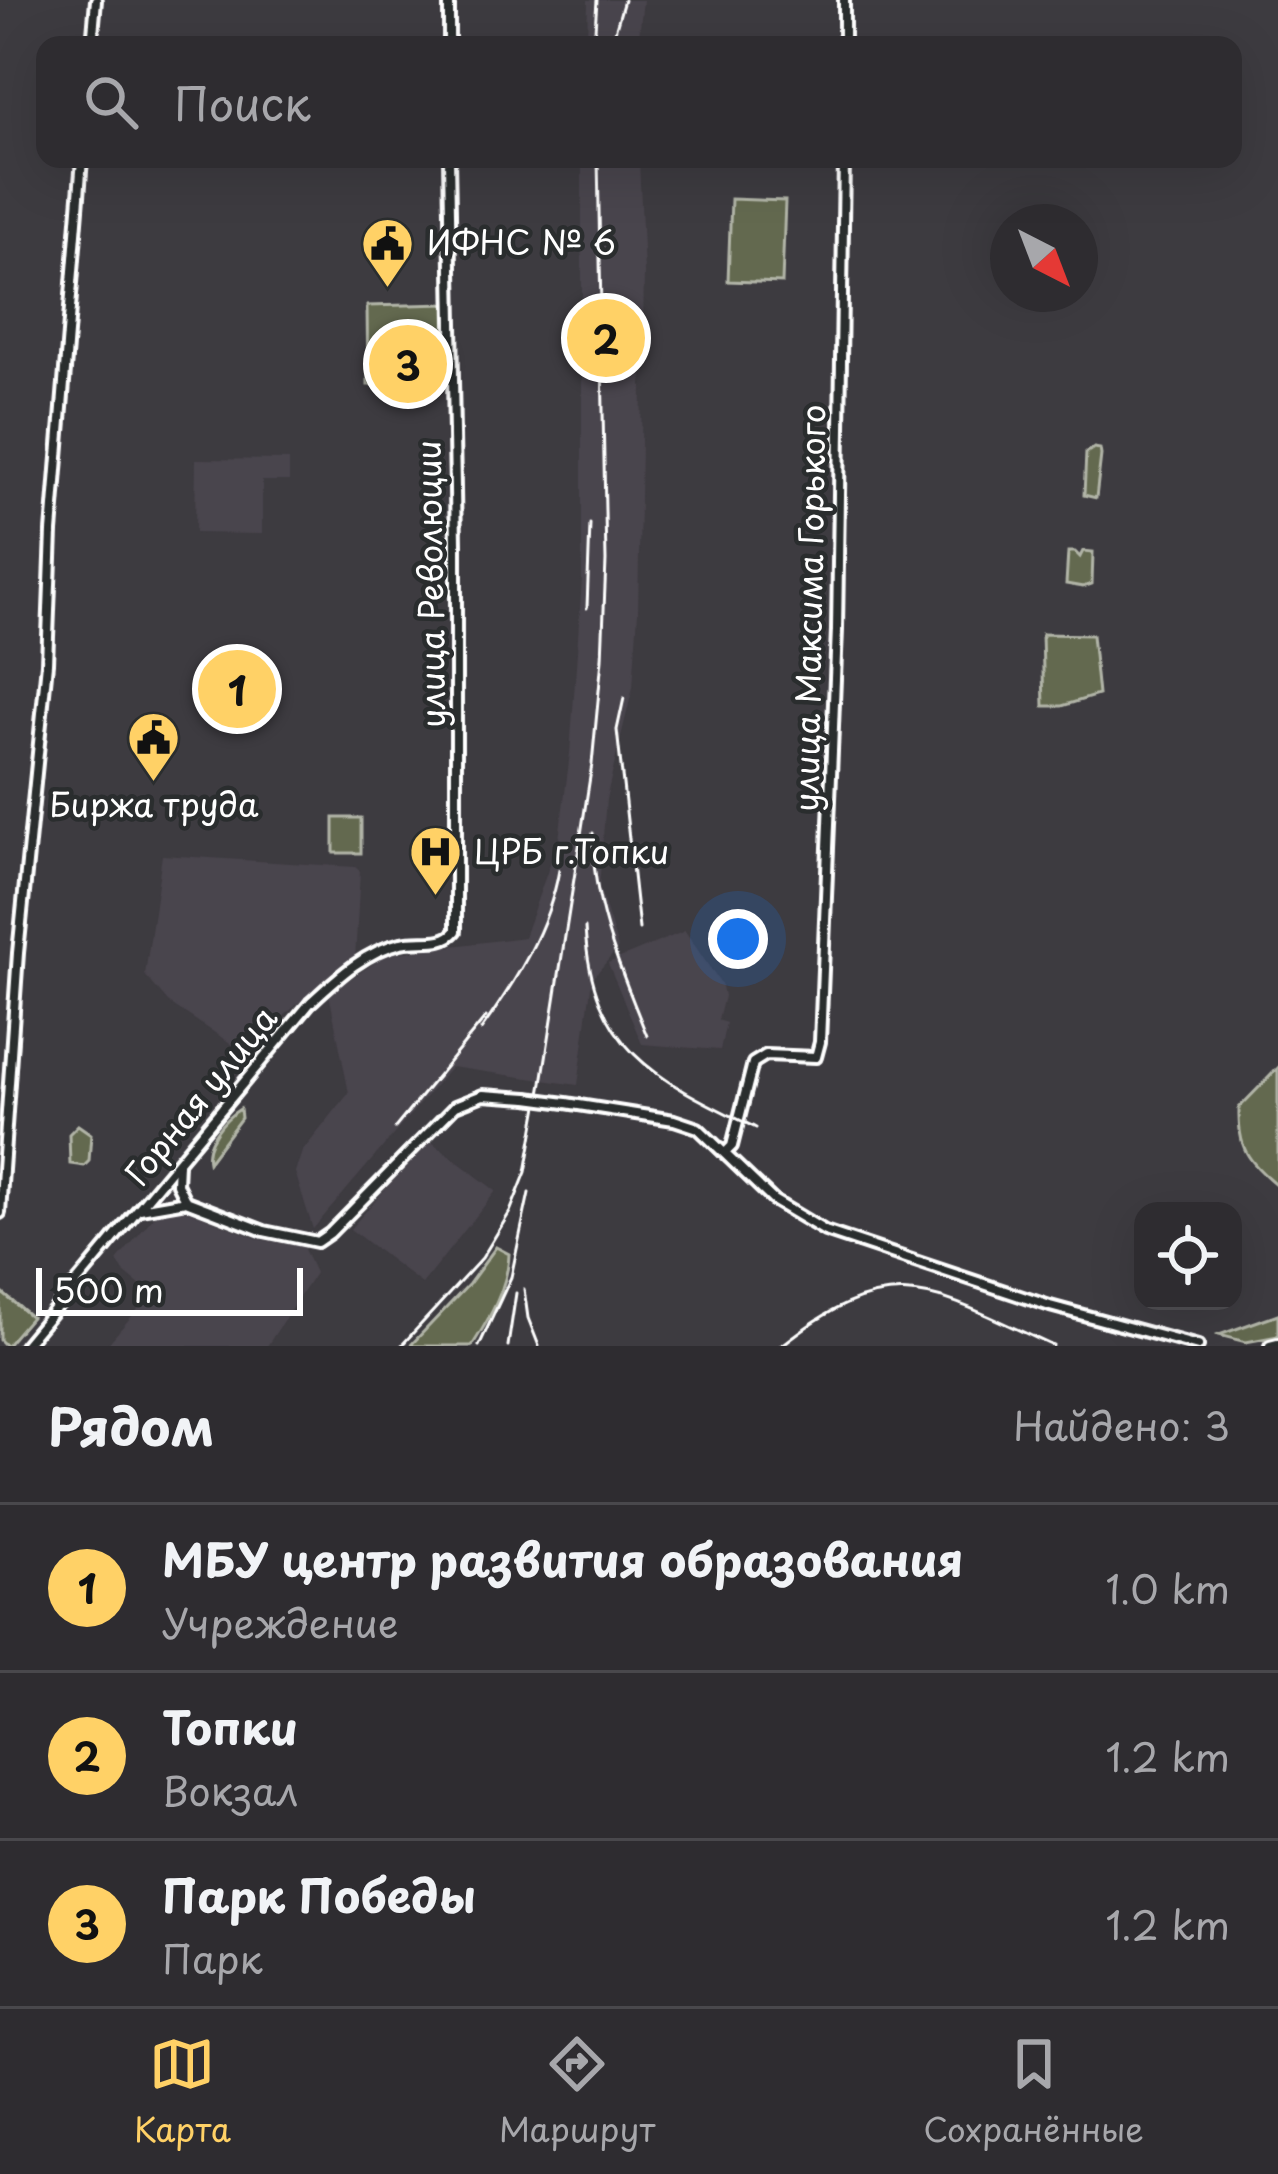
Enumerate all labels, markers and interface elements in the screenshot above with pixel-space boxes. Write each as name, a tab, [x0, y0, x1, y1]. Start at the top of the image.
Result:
search box	[36, 36, 1242, 168]
text: Поиск	[174, 68, 311, 136]
icon: search	[78, 69, 144, 135]
north arrow	[990, 204, 1098, 312]
public building icon: ИФНС № 6	[360, 215, 416, 289]
place label: ИФНС № 6	[427, 216, 616, 266]
pin: 2	[567, 293, 645, 383]
pin: 3	[369, 319, 447, 409]
street label: улица Максима Горького	[779, 404, 837, 812]
street label: улица Революции	[401, 440, 457, 728]
pin: 1	[198, 644, 276, 734]
public building icon: Биржа труда	[126, 710, 182, 784]
place label: Биржа труда	[49, 778, 259, 828]
hospital icon: ЦРБ г.Топки	[407, 824, 463, 898]
place label: ЦРБ г.Топки	[474, 825, 669, 875]
your location	[708, 909, 768, 969]
street label: Горная улица	[111, 994, 288, 1195]
map controls	[1134, 1202, 1242, 1310]
button: locate	[1134, 1202, 1242, 1310]
scale bar	[36, 1262, 303, 1315]
text: 500 m	[54, 1264, 164, 1314]
text: Рядом	[48, 1386, 214, 1463]
text: Найдено: 3	[1013, 1395, 1230, 1454]
text: МБУ центр развития образования	[162, 1524, 963, 1592]
text: 1	[78, 1558, 96, 1617]
text: 1.0 km	[1106, 1558, 1230, 1617]
text: Учреждение	[162, 1592, 399, 1651]
text: Топки	[162, 1692, 298, 1760]
text: 2	[73, 1726, 101, 1785]
text: 1.2 km	[1106, 1726, 1230, 1785]
text: Вокзал	[162, 1760, 298, 1819]
text: Парк Победы	[162, 1860, 476, 1928]
text: 3	[74, 1894, 100, 1953]
text: 1.2 km	[1106, 1894, 1230, 1953]
text: Парк	[162, 1928, 263, 1987]
tab: Карта	[134, 2031, 231, 2153]
tab: Маршрут	[499, 2031, 655, 2153]
tab: Сохранённые	[923, 2031, 1144, 2153]

